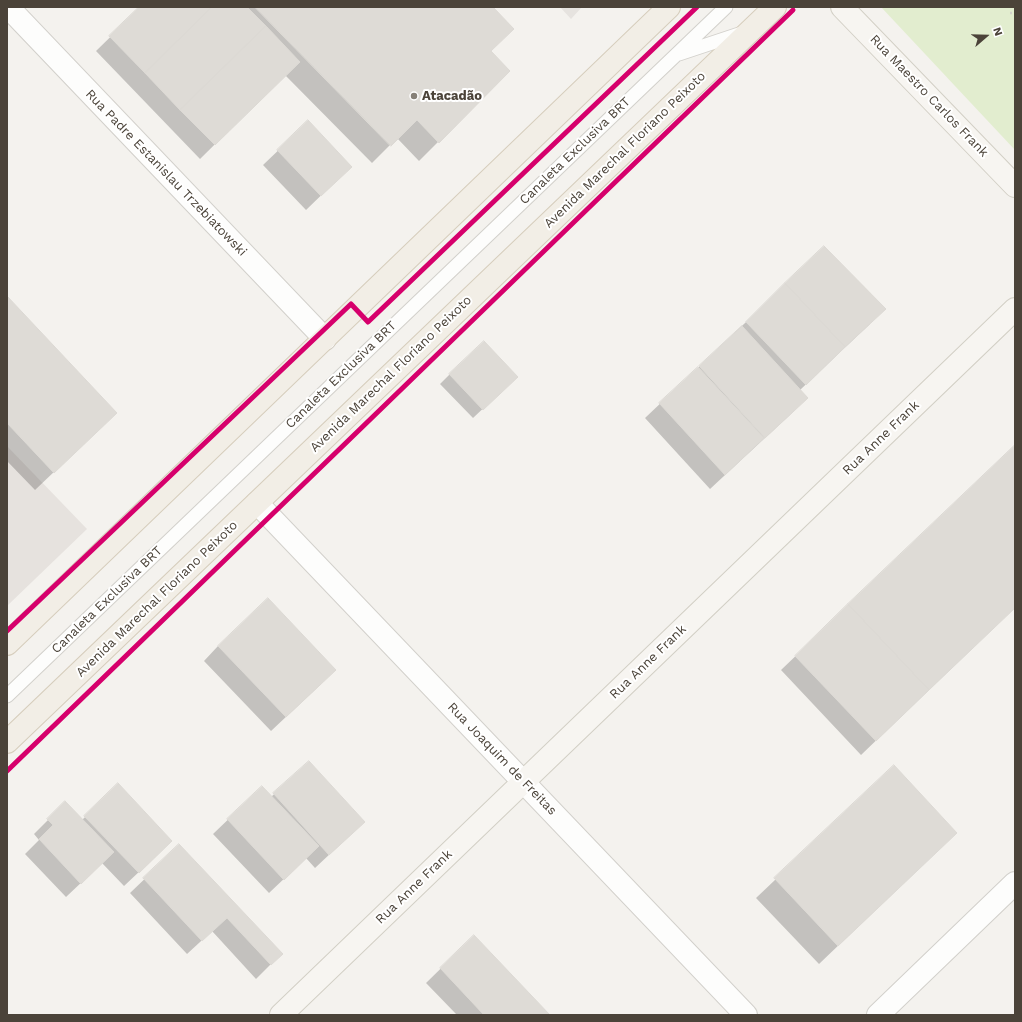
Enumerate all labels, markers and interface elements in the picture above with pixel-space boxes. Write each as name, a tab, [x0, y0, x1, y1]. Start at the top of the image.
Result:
north arrow	[966, 16, 1006, 56]
text: N	[990, 26, 1005, 38]
street label: Rua Maestro Carlos Frank	[867, 32, 991, 160]
street label: Avenida Marechal Floriano Peixoto	[541, 69, 709, 231]
street label: Rua Padre Estanislau Trzebiatowski	[82, 86, 250, 260]
place label: Atacadão	[422, 88, 482, 104]
marker: Atacadão	[409, 91, 419, 101]
street label: Canaleta Exclusiva BRT	[516, 94, 634, 208]
street label: Avenida Marechal Floriano Peixoto	[307, 293, 475, 455]
street label: Canaleta Exclusiva BRT	[282, 318, 400, 432]
street label: Rua Anne Frank	[840, 398, 922, 478]
street label: Avenida Marechal Floriano Peixoto	[73, 518, 241, 680]
street label: Canaleta Exclusiva BRT	[48, 543, 166, 657]
street label: Rua Anne Frank	[607, 622, 689, 702]
street label: Rua Joaquim de Freitas	[444, 699, 560, 819]
street label: Rua Anne Frank	[373, 847, 455, 927]

